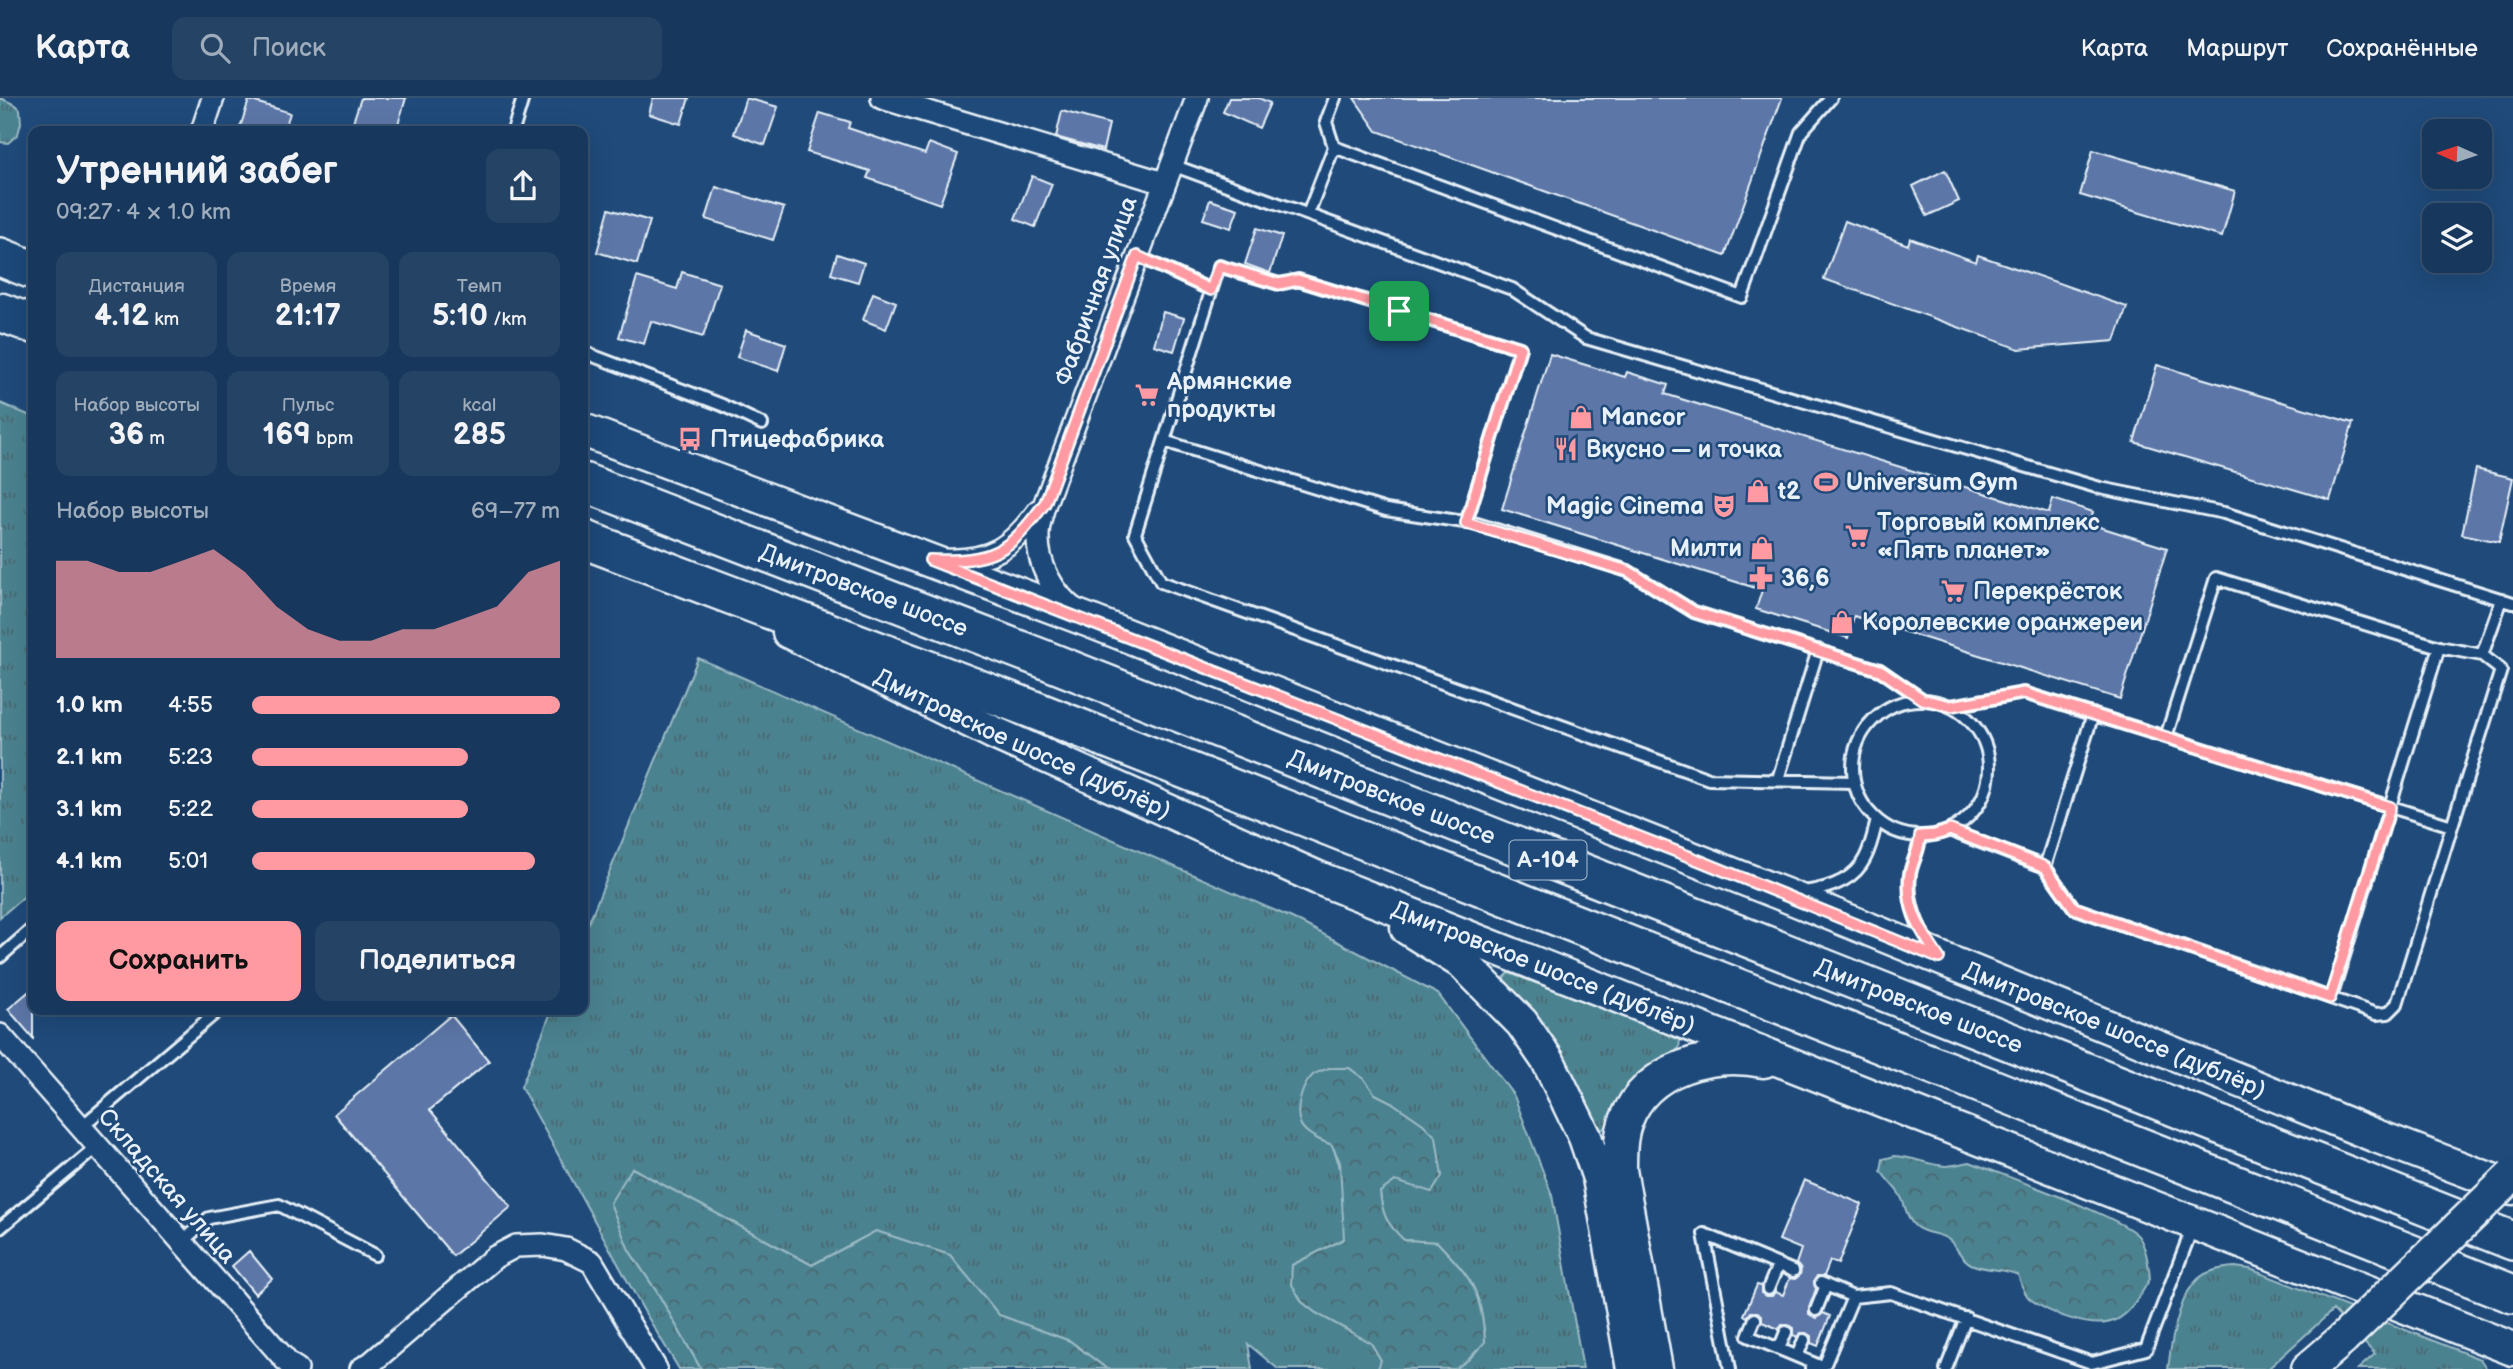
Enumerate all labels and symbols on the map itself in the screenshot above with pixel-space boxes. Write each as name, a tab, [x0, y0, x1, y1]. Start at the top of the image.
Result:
north arrow	[2422, 119, 2492, 189]
street label: Фабричная улица	[1048, 192, 1144, 390]
pin	[1369, 281, 1429, 341]
place label: Армянские продукты	[1166, 367, 1292, 424]
supermarket icon: Армянские продукты	[1133, 381, 1161, 409]
shop icon: Mancor	[1567, 403, 1595, 431]
place label: Mancor	[1601, 403, 1686, 432]
bus stop icon: Птицефабрика	[676, 425, 704, 453]
place label: Птицефабрика	[710, 425, 885, 454]
restaurant icon: Вкусно — и точка	[1552, 435, 1580, 463]
place label: Вкусно — и точка	[1586, 435, 1783, 464]
sports icon: Universum Gym	[1812, 468, 1840, 496]
place label: Universum Gym	[1846, 468, 2018, 497]
shop icon: t2	[1744, 477, 1772, 505]
place label: t2	[1777, 477, 1801, 506]
place label: Magic Cinema	[1546, 492, 1704, 521]
theatre icon: Magic Cinema	[1710, 492, 1738, 520]
place label: Торговый комплекс «Пять планет»	[1877, 508, 2100, 565]
supermarket icon: Торговый комплекс «Пять планет»	[1843, 522, 1871, 550]
place label: Милти	[1670, 534, 1742, 563]
shop icon: Милти	[1748, 534, 1776, 562]
street label: Дмитровское шоссе	[756, 537, 972, 643]
pharmacy icon: 36,6	[1747, 564, 1775, 592]
place label: 36,6	[1781, 564, 1829, 593]
supermarket icon: Перекрёсток	[1939, 577, 1967, 605]
place label: Перекрёсток	[1973, 577, 2123, 606]
shop icon: Королевские оранжереи	[1828, 608, 1856, 636]
place label: Королевские оранжереи	[1862, 608, 2143, 637]
street label: Дмитровское шоссе (дублёр)	[870, 662, 1176, 825]
street label: Дмитровское шоссе	[1284, 743, 1500, 851]
road number: А-104	[1510, 840, 1586, 880]
street label: Дмитровское шоссе (дублёр)	[1388, 894, 1700, 1040]
street label: Дмитровское шоссе	[1811, 952, 2027, 1060]
street label: Дмитровское шоссе (дублёр)	[1959, 955, 2270, 1104]
street label: Складская улица	[92, 1103, 242, 1269]

